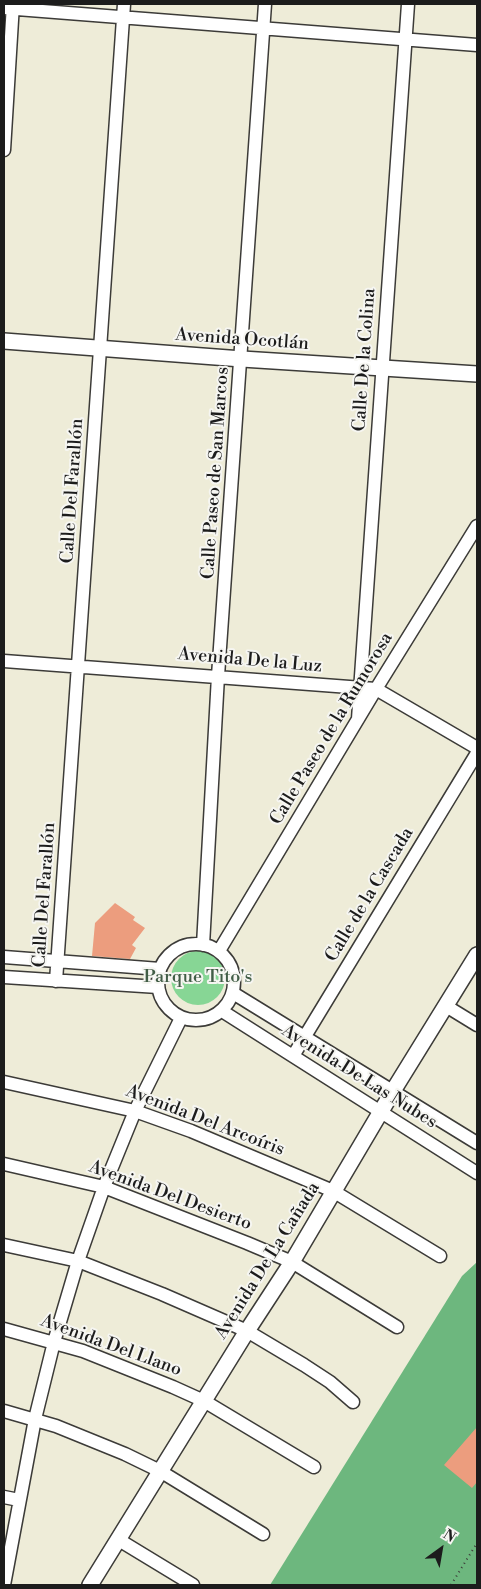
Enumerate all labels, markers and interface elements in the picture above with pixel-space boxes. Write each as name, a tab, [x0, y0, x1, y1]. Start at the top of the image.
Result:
street label: Calle De la Colina	[349, 288, 381, 432]
street label: Avenida Ocotlán	[174, 325, 310, 355]
street label: Calle Paseo de San Marcos	[198, 366, 234, 580]
street label: Calle Del Farallón	[57, 418, 89, 564]
street label: Calle Paseo de la Rumorosa	[266, 629, 398, 829]
street label: Avenida De la Luz	[177, 644, 323, 678]
street label: Calle Del Farallón	[29, 822, 61, 968]
street label: Calle de la Cascada	[321, 824, 419, 966]
park label: Parque Tito's	[144, 967, 252, 989]
street label: Avenida De Las Nubes	[277, 1020, 441, 1134]
street label: Avenida Del Arcoíris	[123, 1081, 287, 1161]
street label: Avenida Del Desierto	[86, 1157, 254, 1235]
street label: Avenida De La Cañada	[211, 1178, 325, 1344]
street label: Avenida Del Llano	[38, 1310, 184, 1382]
north arrow	[416, 1524, 466, 1574]
text: N	[439, 1526, 458, 1547]

